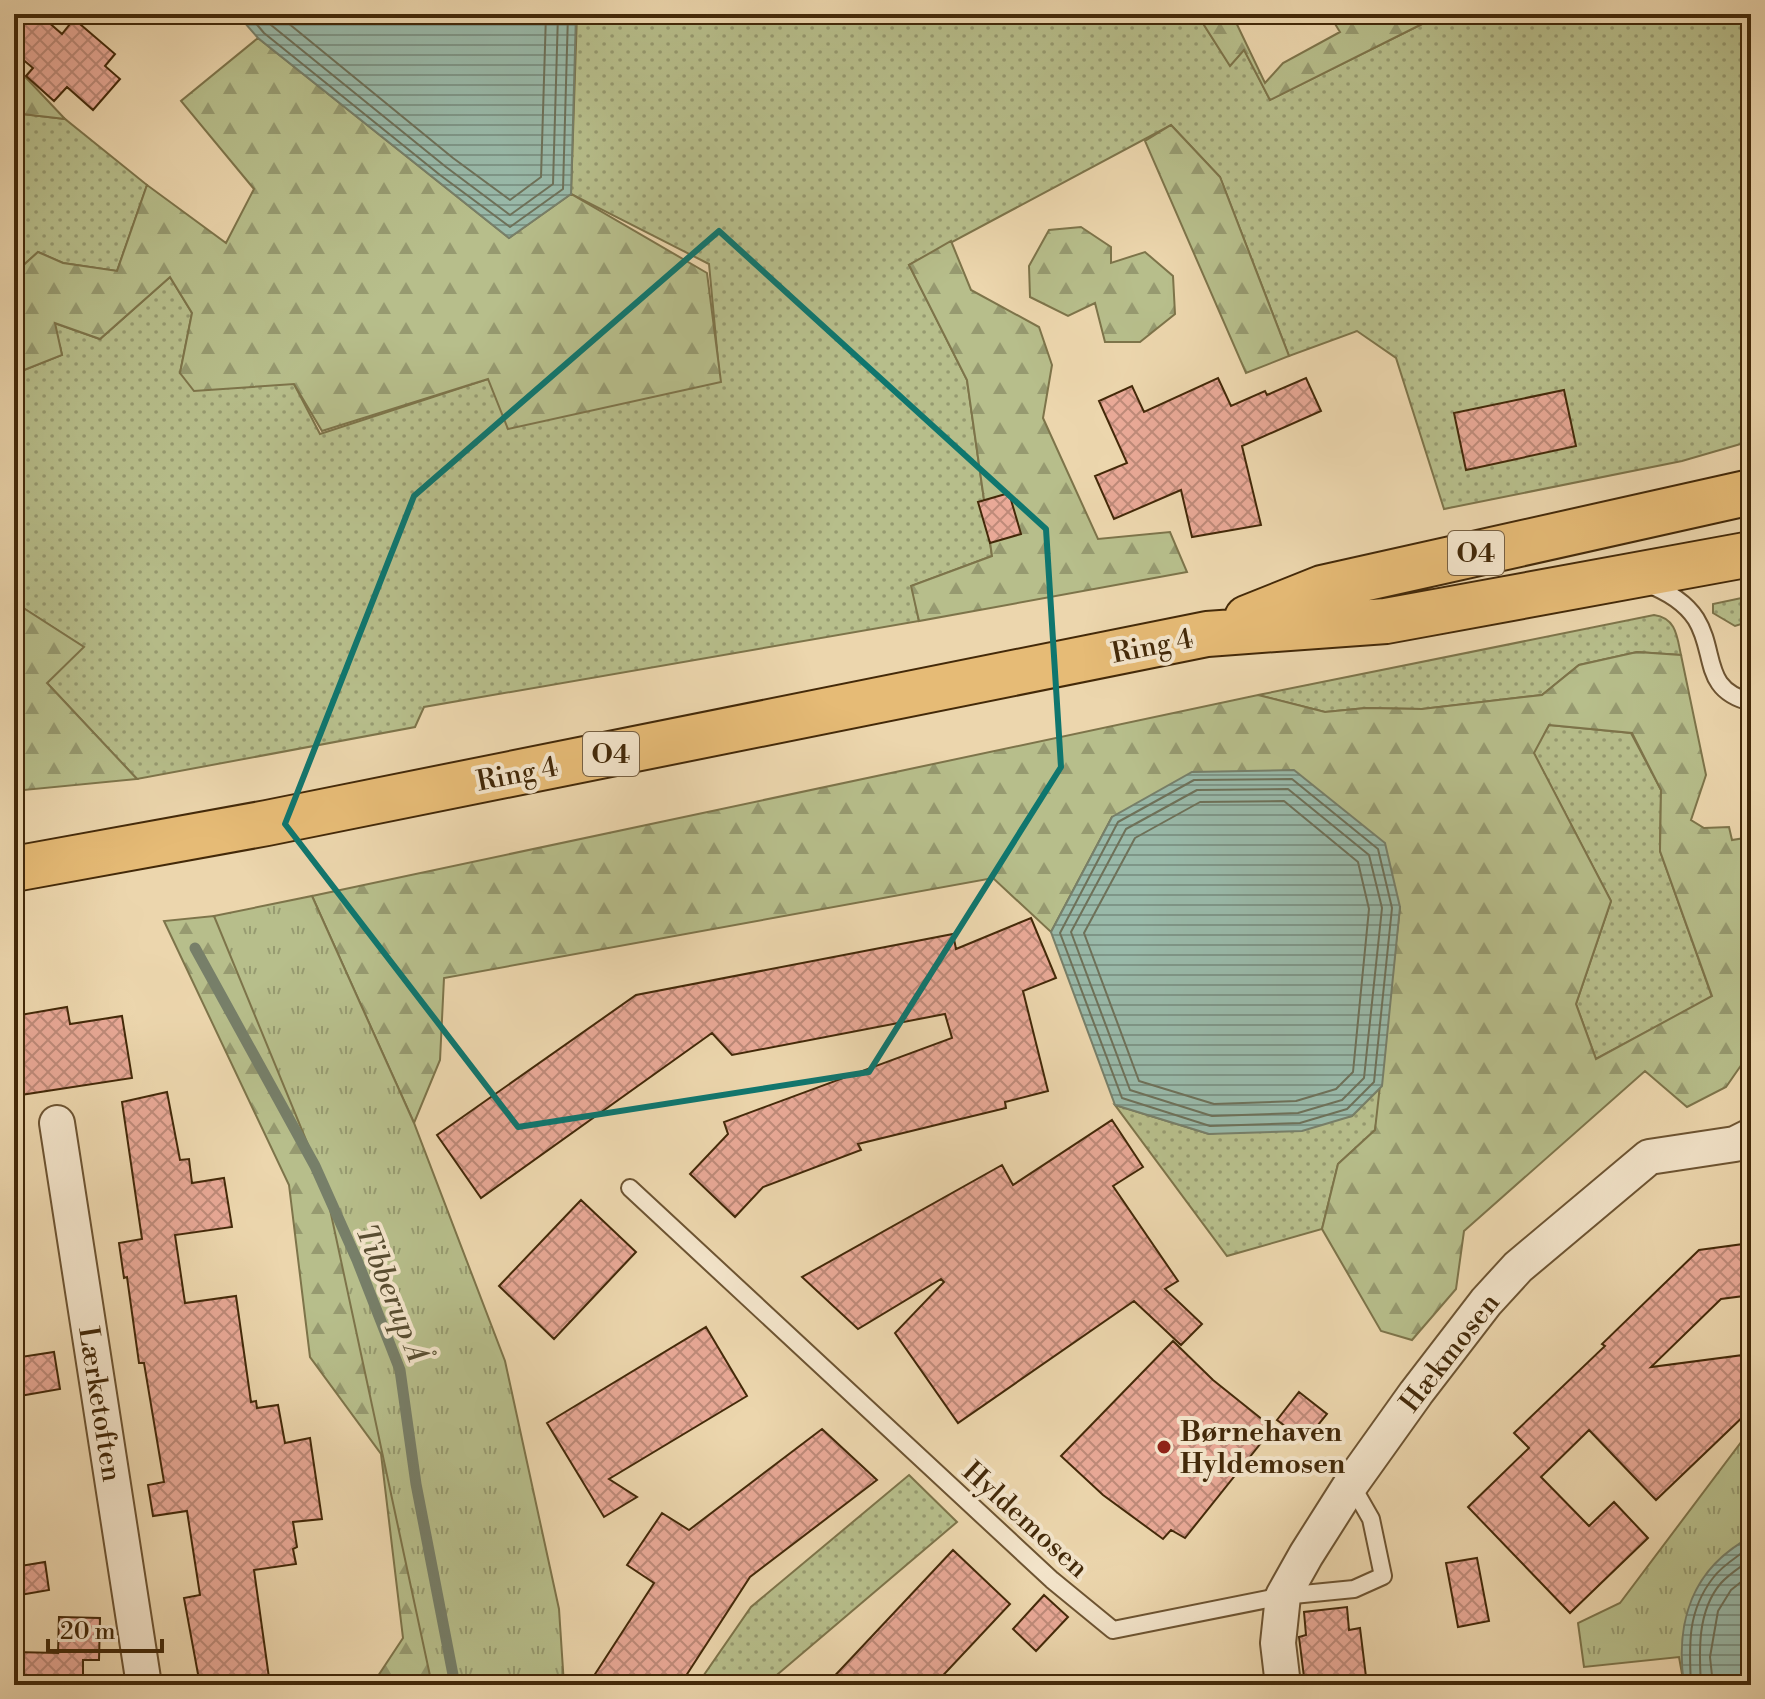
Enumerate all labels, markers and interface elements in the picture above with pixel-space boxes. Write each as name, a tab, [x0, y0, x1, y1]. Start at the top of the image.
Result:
road number: O4	[1448, 531, 1504, 575]
street label: Ring 4	[1109, 621, 1196, 671]
road number: O4	[583, 732, 639, 776]
street label: Ring 4	[474, 749, 561, 799]
water label: Tibberup Å	[346, 1218, 437, 1369]
street label: Hækmosen	[1393, 1286, 1508, 1419]
street label: Lærketoften	[70, 1324, 129, 1485]
place label: Børnehaven Hyldemosen	[1180, 1415, 1345, 1482]
marker: Børnehaven Hyldemosen	[1155, 1438, 1173, 1456]
street label: Hyldemosen	[955, 1454, 1095, 1586]
scale bar	[48, 1603, 162, 1653]
text: 20 m	[60, 1617, 116, 1647]

